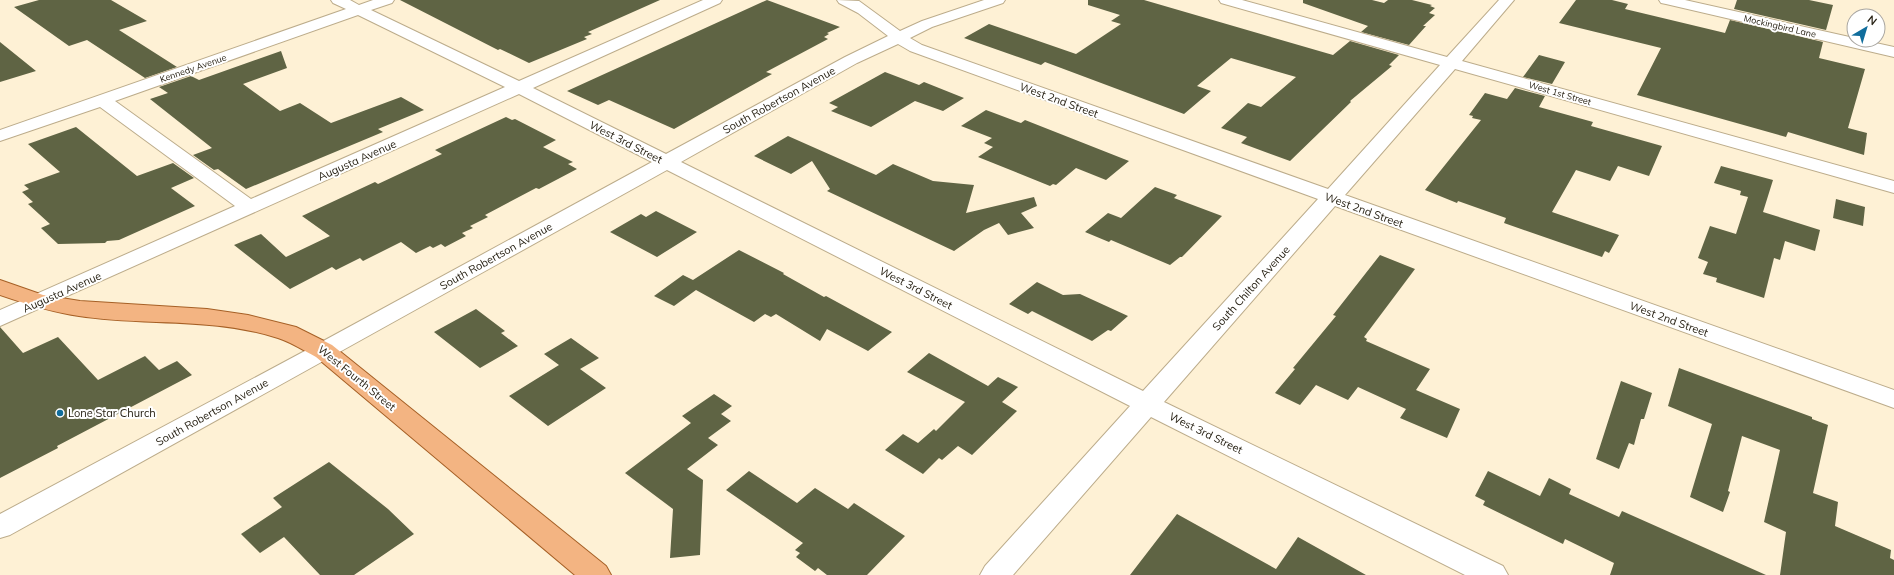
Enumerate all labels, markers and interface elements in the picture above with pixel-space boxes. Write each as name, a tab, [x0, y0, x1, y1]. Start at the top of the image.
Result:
north arrow	[1846, 8, 1886, 48]
street label: Mockingbird Lane	[1743, 12, 1817, 40]
text: N	[1865, 12, 1880, 28]
street label: Kennedy Avenue	[158, 51, 228, 86]
street label: South Robertson Avenue	[720, 63, 838, 137]
street label: West 2nd Street	[1018, 79, 1100, 121]
street label: West 1st Street	[1527, 79, 1593, 107]
street label: West 3rd Street	[587, 118, 665, 166]
street label: Augusta Avenue	[316, 136, 398, 184]
street label: West 2nd Street	[1323, 189, 1405, 231]
street label: South Robertson Avenue	[437, 219, 555, 293]
street label: South Chilton Avenue	[1209, 243, 1293, 333]
street label: West 3rd Street	[877, 264, 955, 312]
street label: Augusta Avenue	[21, 268, 103, 316]
street label: West 2nd Street	[1628, 298, 1710, 340]
street label: West Fourth Street	[315, 342, 399, 414]
street label: South Robertson Avenue	[153, 375, 271, 449]
place label: Lone Star Church	[68, 406, 156, 420]
marker: Lone Star Church	[55, 408, 65, 418]
street label: West 3rd Street	[1167, 409, 1245, 457]

